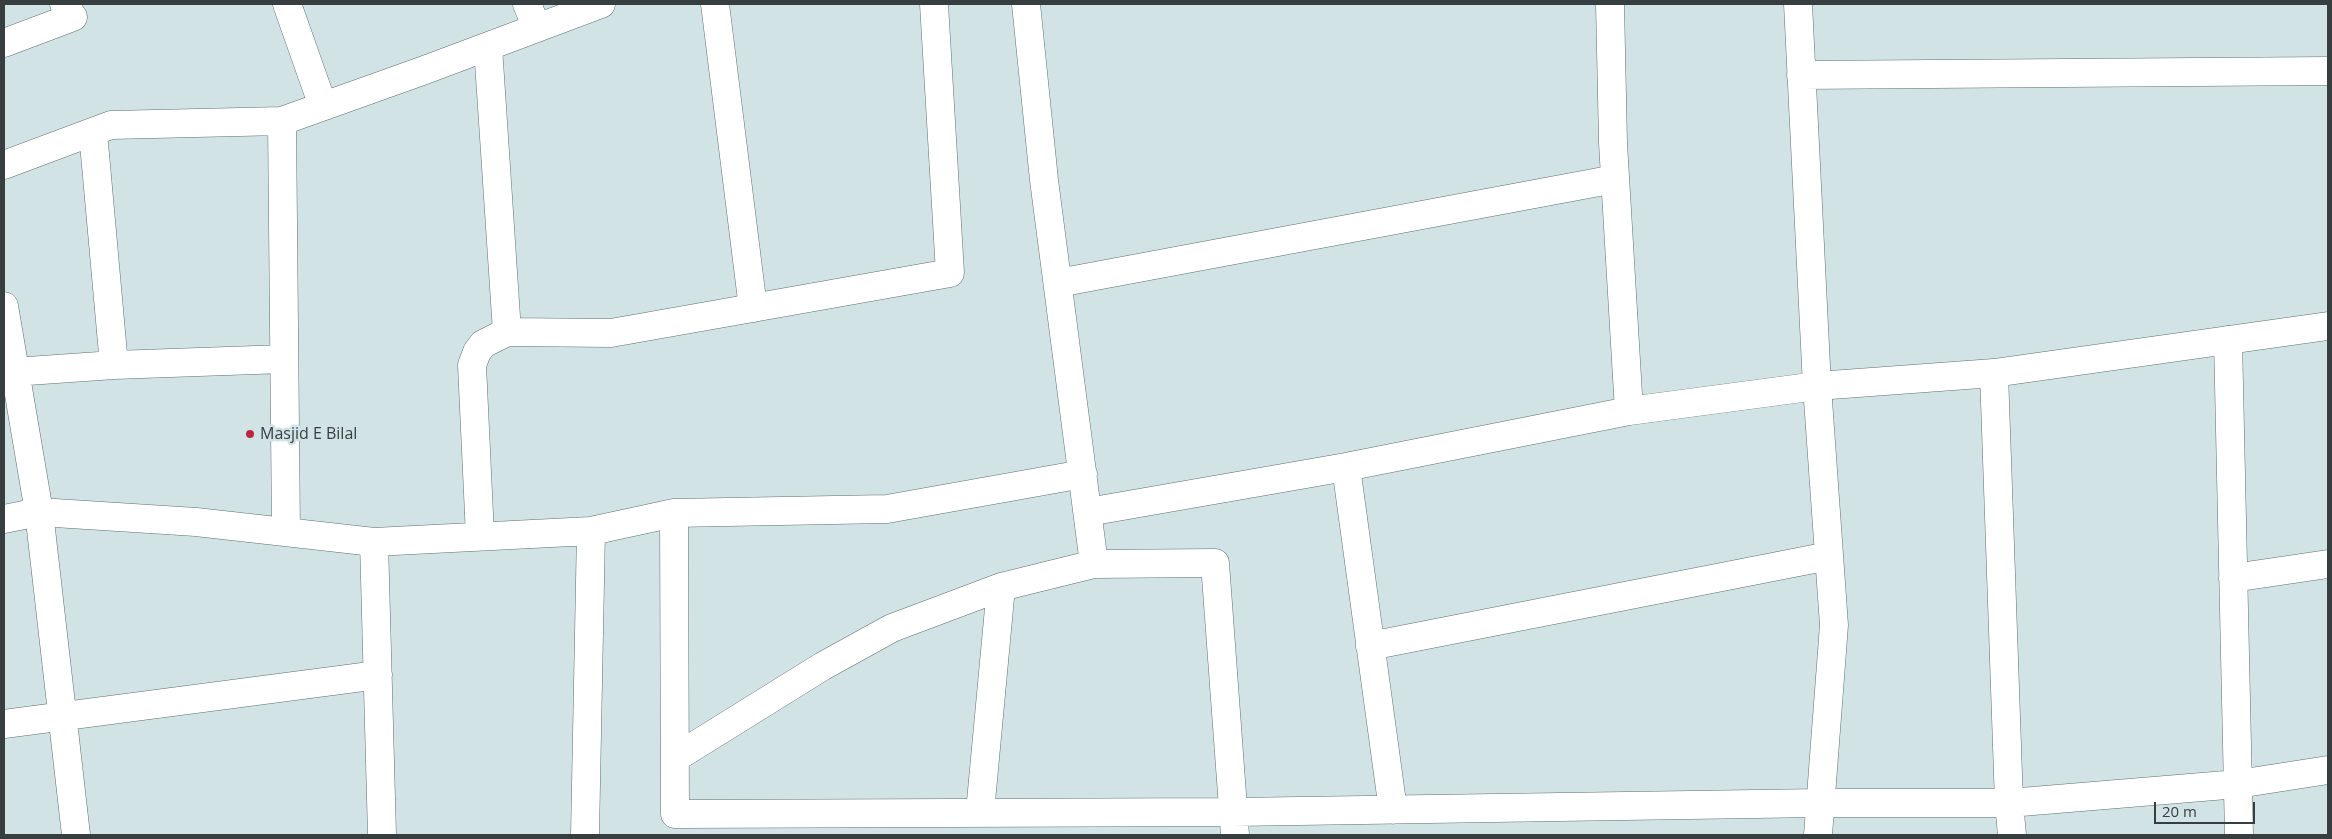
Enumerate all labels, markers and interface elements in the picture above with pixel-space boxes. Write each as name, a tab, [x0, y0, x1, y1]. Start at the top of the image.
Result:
place label: Masjid E Bilal	[260, 424, 357, 444]
marker: Masjid E Bilal	[244, 428, 256, 440]
scale bar	[2157, 792, 2258, 824]
text: 20 m	[2162, 801, 2197, 821]

